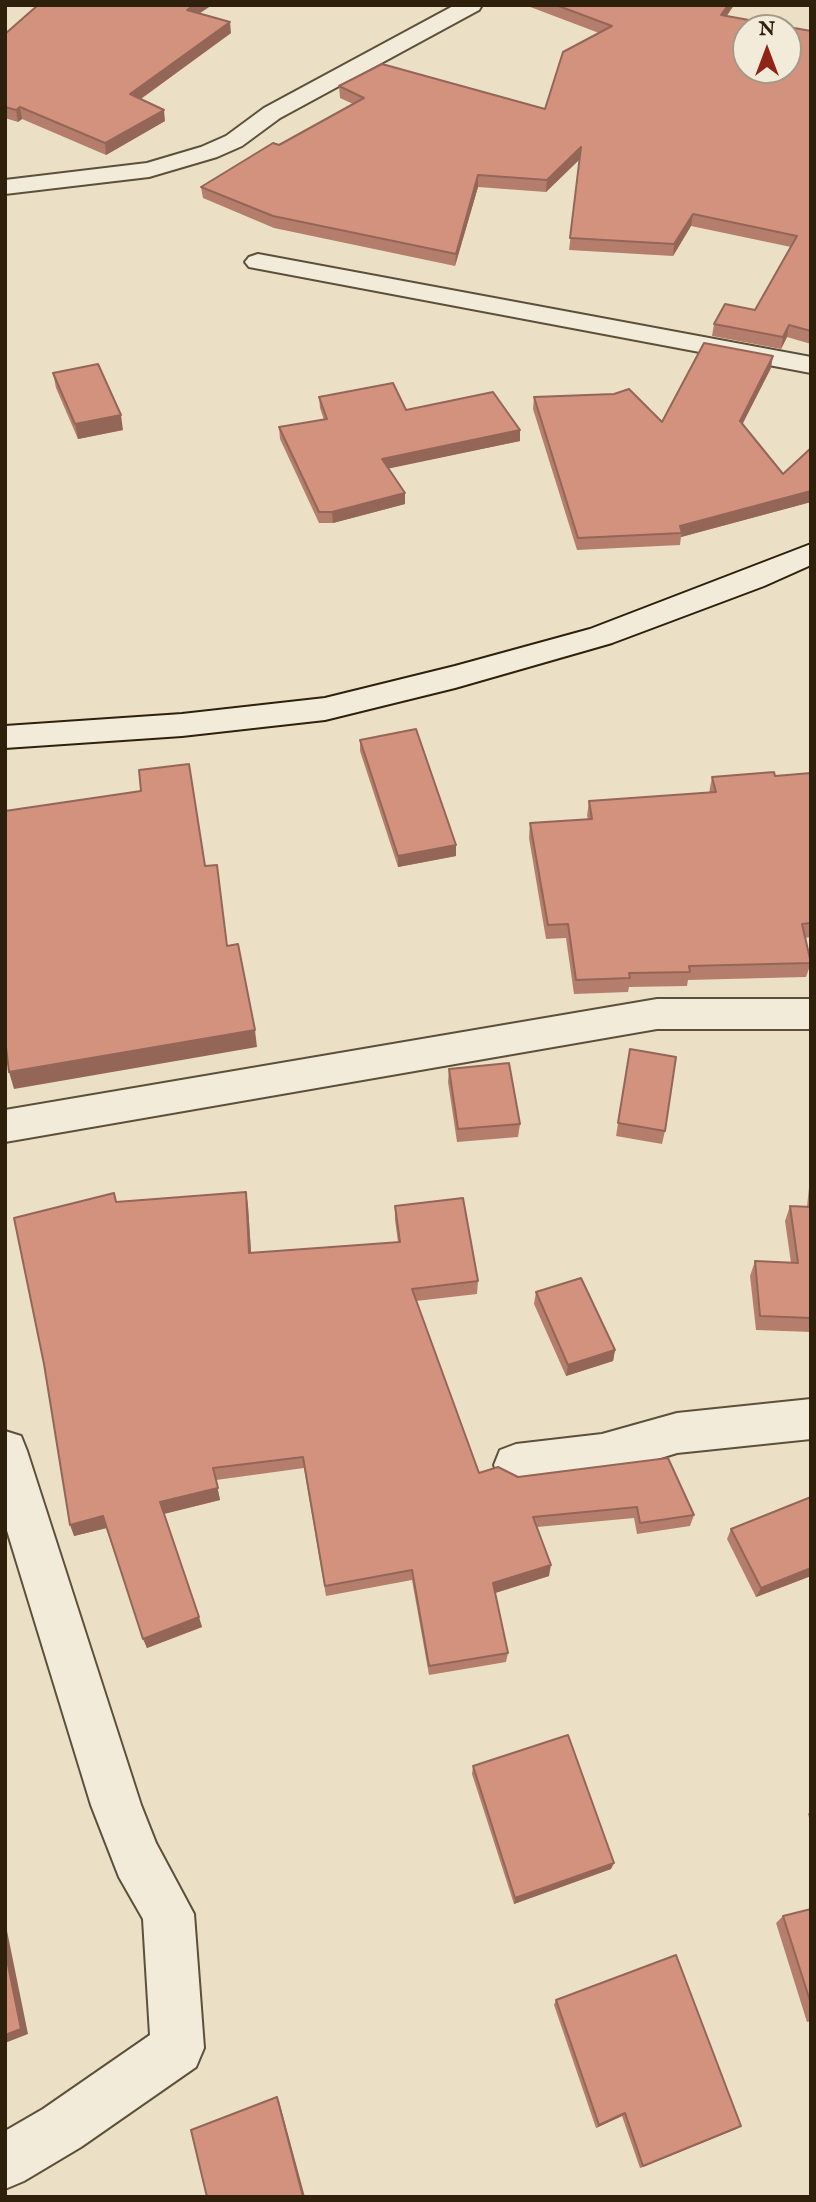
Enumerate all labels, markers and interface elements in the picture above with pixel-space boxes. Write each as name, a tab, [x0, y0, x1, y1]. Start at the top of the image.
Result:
north arrow	[732, 14, 802, 84]
text: N	[759, 18, 775, 42]

